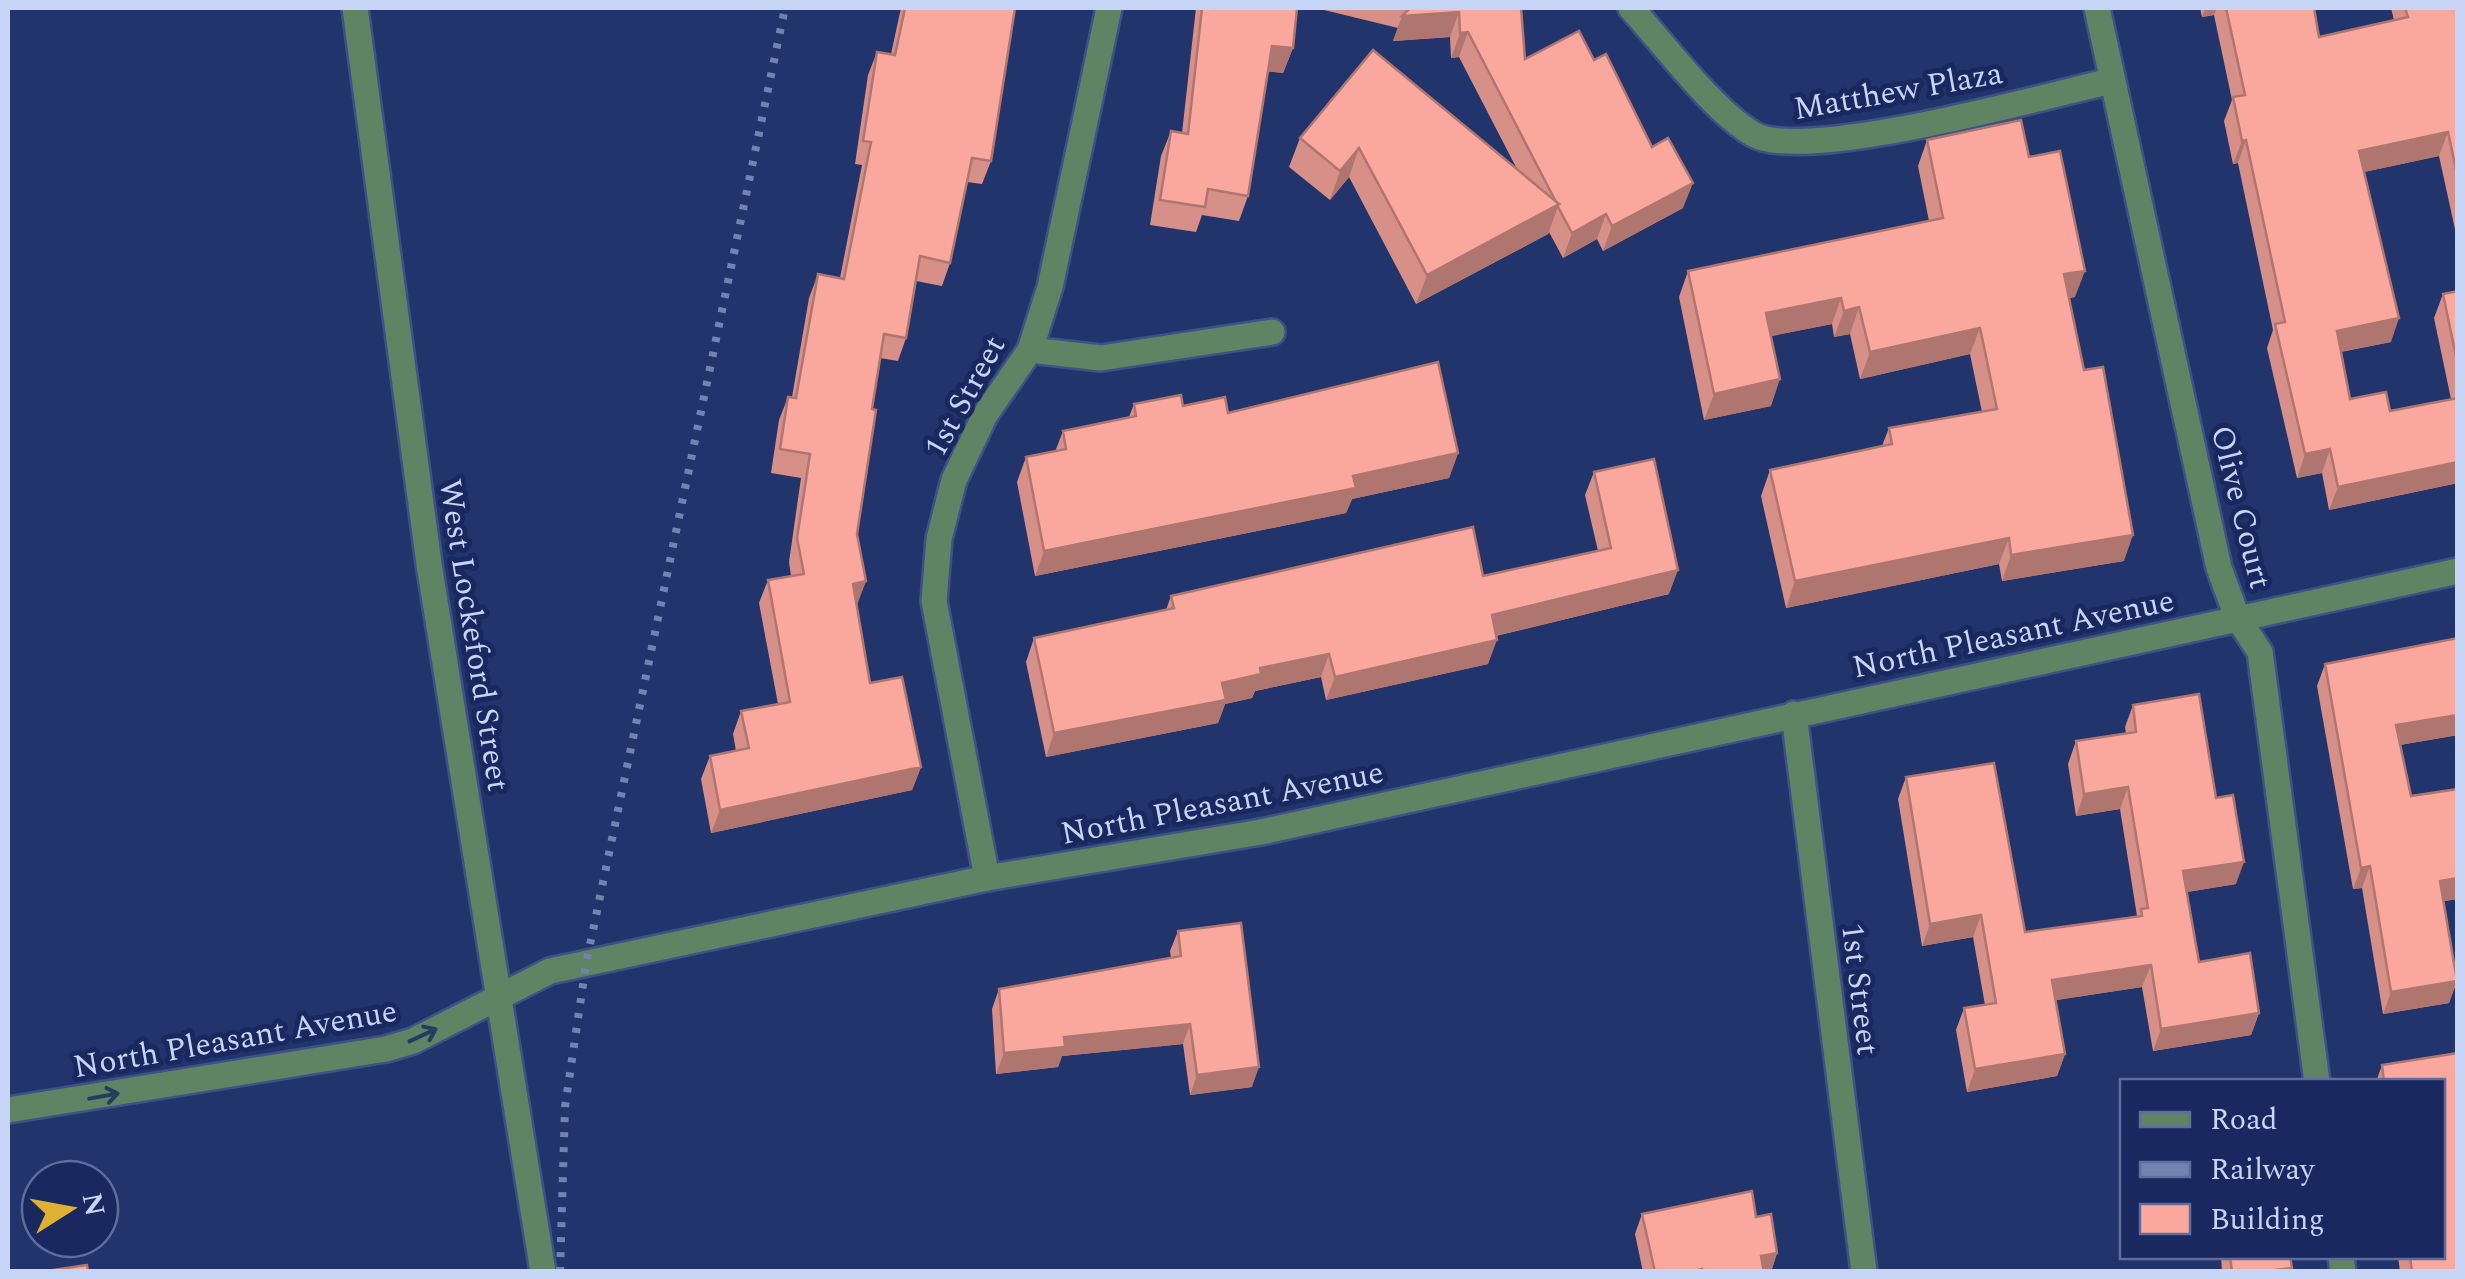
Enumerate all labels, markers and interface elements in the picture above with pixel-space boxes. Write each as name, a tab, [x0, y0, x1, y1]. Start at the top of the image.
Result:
street label: Matthew Plaza	[1790, 49, 2007, 134]
street label: 1st Street	[912, 327, 1019, 467]
street label: Olive Court	[2197, 421, 2284, 594]
street label: West Lockeford Street	[425, 476, 522, 795]
street label: North Pleasant Avenue	[1848, 576, 2179, 692]
street label: North Pleasant Avenue	[1057, 748, 1388, 859]
street label: 1st Street	[1827, 920, 1892, 1058]
street label: North Pleasant Avenue	[70, 987, 401, 1092]
one-way arrow	[407, 1025, 437, 1044]
legend	[2120, 1079, 2445, 1259]
one-way arrow	[87, 1086, 120, 1105]
text: Road	[2210, 1097, 2278, 1143]
text: Railway	[2210, 1147, 2316, 1193]
north arrow	[20, 1159, 120, 1259]
text: N	[70, 1189, 116, 1220]
text: Building	[2210, 1197, 2325, 1243]

